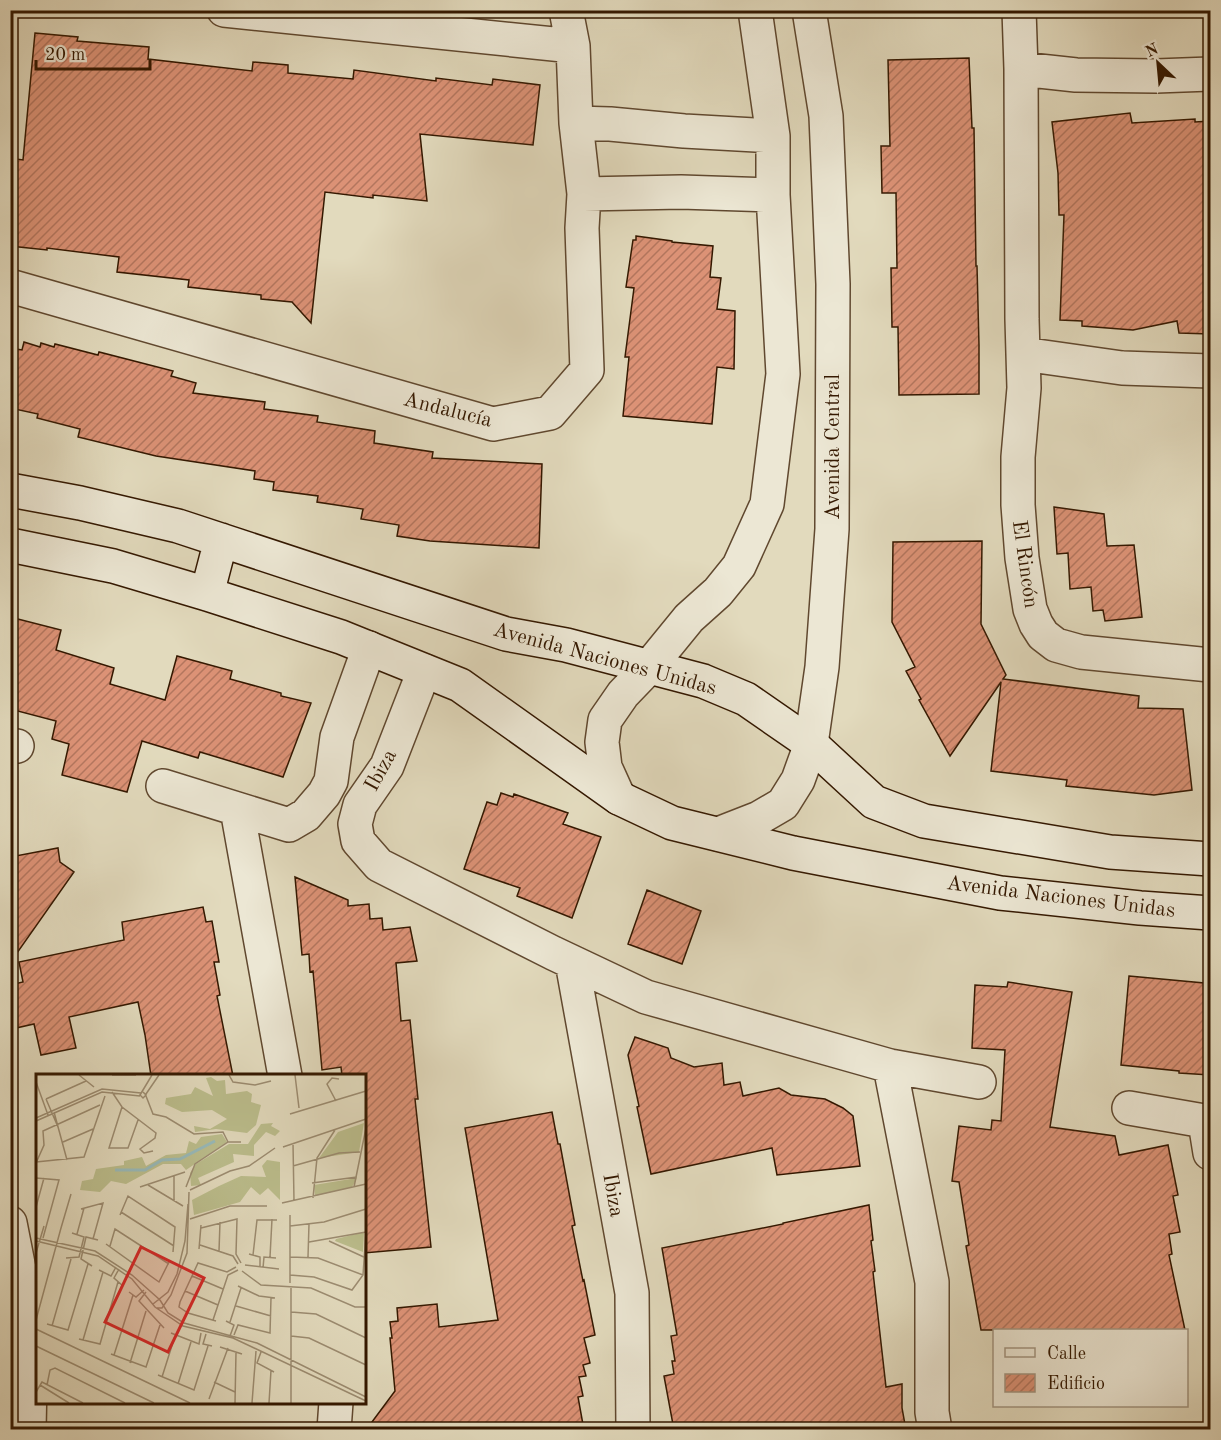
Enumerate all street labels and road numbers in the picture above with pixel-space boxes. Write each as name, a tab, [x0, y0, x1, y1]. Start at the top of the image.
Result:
street label: Avenida Central	[823, 374, 844, 520]
street label: Andalucía	[401, 389, 494, 432]
street label: El Rincón	[1008, 519, 1041, 610]
street label: Avenida Naciones Unidas	[491, 620, 719, 699]
street label: Ibiza	[361, 746, 401, 795]
street label: Avenida Naciones Unidas	[945, 873, 1176, 922]
street label: Ibiza	[598, 1172, 627, 1219]

